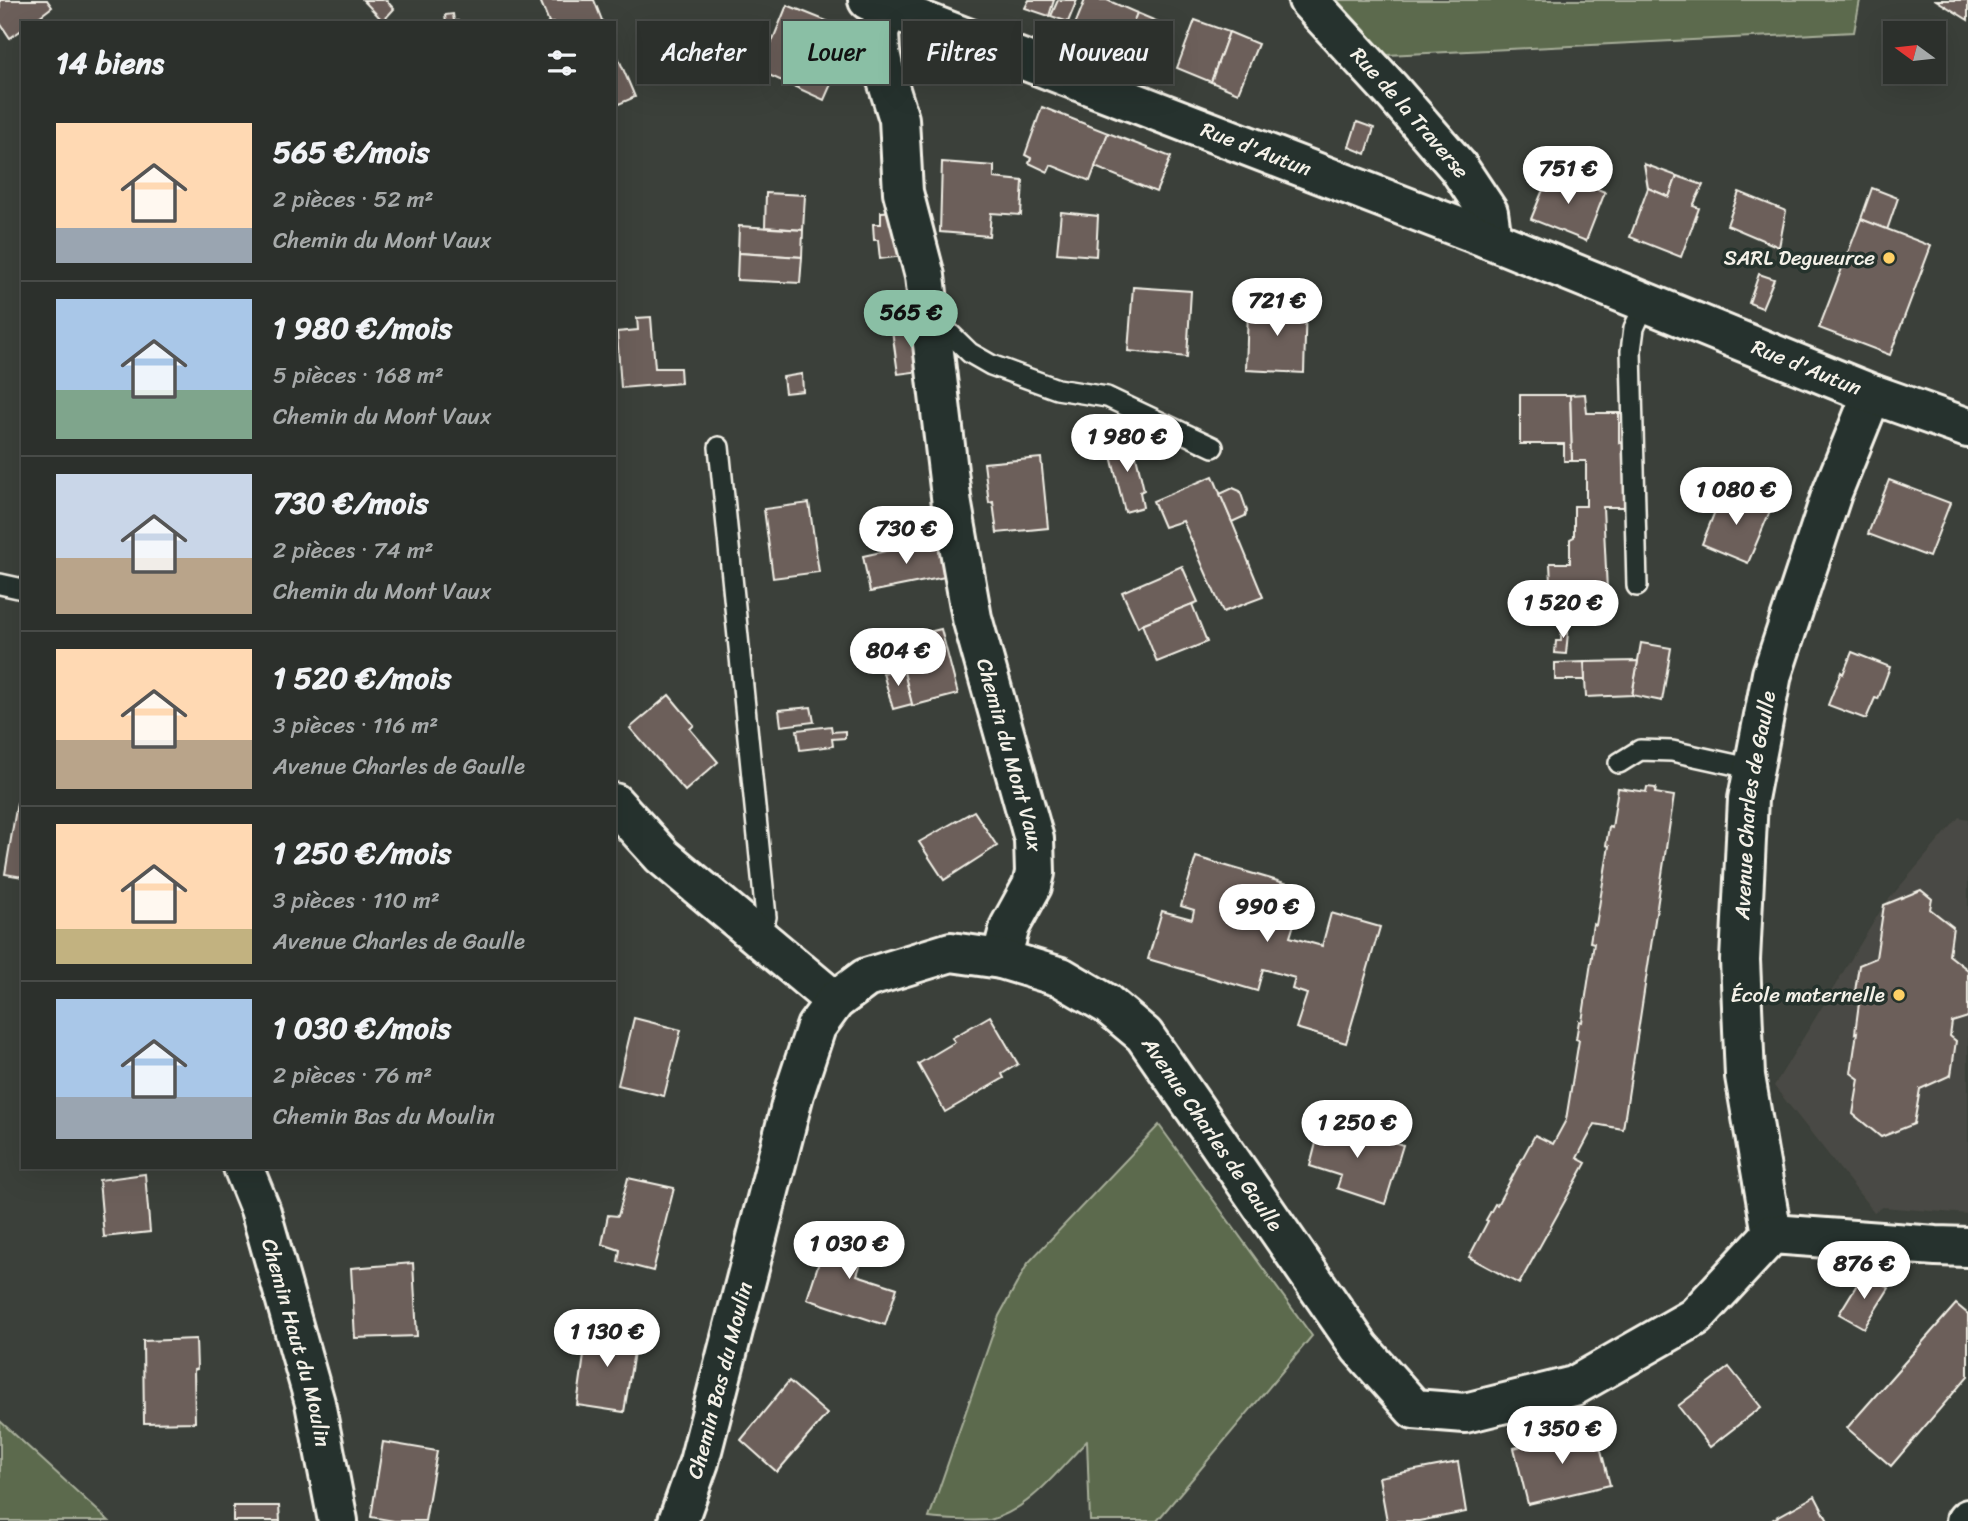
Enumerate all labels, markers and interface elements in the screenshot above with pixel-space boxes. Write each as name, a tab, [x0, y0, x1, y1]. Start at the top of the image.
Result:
chip: Acheter	[637, 21, 769, 84]
chip: Louer	[783, 21, 889, 84]
chip: Filtres	[903, 21, 1021, 84]
chip: Nouveau	[1035, 21, 1173, 84]
north arrow	[1883, 21, 1946, 84]
map controls	[1883, 21, 1946, 84]
text: 14 biens	[56, 36, 164, 90]
street label: Rue de la Traverse	[1341, 38, 1480, 187]
icon: filters	[543, 44, 581, 82]
street label: Rue d'Autun	[1195, 111, 1317, 188]
text: 565 €/mois	[273, 125, 430, 179]
pin: 751 €	[1519, 146, 1617, 206]
text: 751 €	[1539, 148, 1597, 189]
icon: home	[112, 151, 196, 235]
text: 2 pièces · 52 m²	[273, 179, 433, 220]
text: Chemin du Mont Vaux	[273, 220, 492, 261]
place label: SARL Degueurce	[1724, 239, 1875, 277]
marker: SARL Degueurce	[1881, 250, 1897, 266]
pin: 721 €	[1228, 278, 1326, 338]
text: 721 €	[1248, 280, 1306, 321]
pin: 565 €	[862, 290, 960, 350]
text: 565 €	[880, 292, 942, 333]
text: 1 980 €/mois	[273, 301, 452, 355]
icon: home	[112, 327, 196, 411]
street label: Rue d'Autun	[1746, 328, 1868, 407]
text: 5 pièces · 168 m²	[273, 355, 444, 396]
text: Chemin du Mont Vaux	[273, 396, 492, 437]
pin: 1 980 €	[1062, 414, 1192, 474]
text: 1 980 €	[1087, 416, 1167, 457]
pin: 1 080 €	[1671, 468, 1801, 527]
text: 1 080 €	[1696, 469, 1776, 510]
text: 730 €/mois	[273, 476, 429, 530]
icon: home	[112, 502, 196, 586]
pin: 730 €	[857, 506, 955, 566]
text: 730 €	[875, 508, 937, 549]
text: 2 pièces · 74 m²	[273, 530, 434, 571]
text: Chemin du Mont Vaux	[273, 571, 492, 612]
pin: 1 520 €	[1498, 580, 1628, 640]
text: 1 520 €	[1524, 582, 1602, 623]
pin: 804 €	[849, 628, 947, 688]
text: 804 €	[866, 630, 930, 671]
text: 1 520 €/mois	[273, 651, 451, 705]
street label: Chemin du Mont Vaux	[965, 654, 1053, 852]
icon: home	[112, 677, 196, 761]
street label: Avenue Charles de Gaulle	[1723, 688, 1787, 922]
text: 3 pièces · 116 m²	[273, 705, 438, 746]
text: Avenue Charles de Gaulle	[273, 746, 525, 787]
text: 1 250 €/mois	[273, 826, 451, 880]
icon: home	[112, 852, 196, 936]
text: 3 pièces · 110 m²	[273, 880, 440, 921]
pin: 990 €	[1218, 884, 1316, 944]
text: 990 €	[1235, 886, 1299, 927]
text: Avenue Charles de Gaulle	[273, 921, 525, 962]
place label: École maternelle	[1730, 976, 1885, 1014]
marker: École maternelle	[1891, 987, 1907, 1003]
text: 1 030 €/mois	[273, 1001, 451, 1055]
icon: home	[112, 1027, 196, 1111]
street label: Avenue Charles de Gaulle	[1131, 1028, 1293, 1240]
text: 2 pièces · 76 m²	[273, 1055, 432, 1096]
text: Chemin Bas du Moulin	[273, 1096, 495, 1137]
pin: 1 250 €	[1292, 1100, 1422, 1160]
text: 1 250 €	[1318, 1102, 1396, 1143]
pin: 1 030 €	[784, 1222, 914, 1281]
text: 1 030 €	[810, 1223, 888, 1264]
street label: Chemin Haut du Moulin	[250, 1234, 342, 1450]
pin: 876 €	[1815, 1242, 1913, 1301]
text: 876 €	[1833, 1243, 1895, 1284]
street label: Chemin Bas du Moulin	[675, 1277, 764, 1484]
pin: 1 130 €	[542, 1310, 672, 1369]
text: 1 130 €	[570, 1311, 644, 1352]
pin: 1 350 €	[1497, 1406, 1627, 1466]
text: 1 350 €	[1523, 1408, 1601, 1449]

